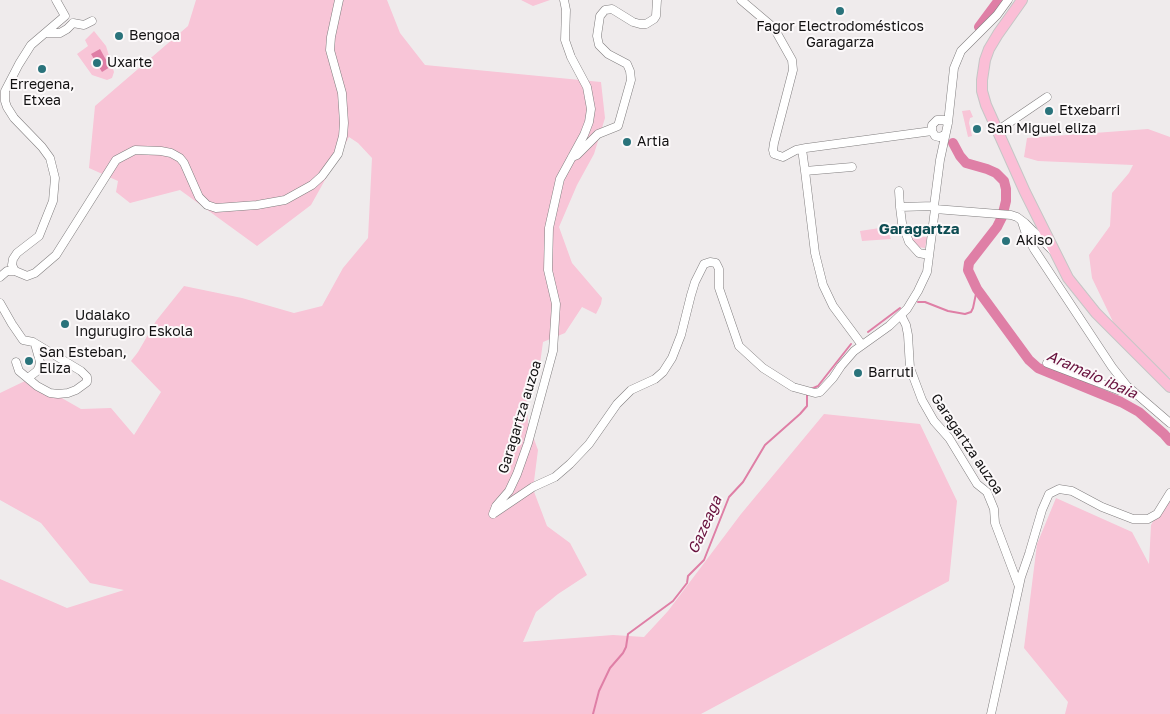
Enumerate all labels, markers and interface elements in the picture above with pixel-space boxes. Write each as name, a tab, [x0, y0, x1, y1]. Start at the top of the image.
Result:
marker: Fagor Electrodomésticos Garagarza	[834, 5, 846, 17]
place label: Fagor Electrodomésticos Garagarza	[756, 19, 924, 52]
place label: Bengoa	[129, 28, 180, 44]
marker: Bengoa	[113, 30, 125, 42]
place label: Uxarte	[107, 55, 152, 71]
marker: Uxarte	[91, 57, 103, 69]
marker: Erregena, Etxea	[36, 63, 48, 75]
place label: Erregena, Etxea	[10, 77, 74, 110]
place label: Etxebarri	[1059, 103, 1120, 119]
marker: Etxebarri	[1043, 105, 1055, 117]
place label: San Miguel eliza	[987, 121, 1096, 137]
marker: San Miguel eliza	[971, 123, 983, 135]
place label: Artia	[637, 134, 669, 150]
marker: Artia	[621, 136, 633, 148]
district label: Garagartza	[879, 220, 959, 238]
place label: Akiso	[1016, 233, 1053, 249]
marker: Akiso	[1000, 235, 1012, 247]
place label: Udalako Ingurugiro Eskola	[75, 308, 193, 341]
marker: Udalako Ingurugiro Eskola	[59, 318, 71, 330]
place label: San Esteban, Eliza	[39, 345, 127, 378]
water label: Aramaio ibaia	[1044, 347, 1140, 403]
marker: San Esteban, Eliza	[23, 355, 35, 367]
street label: Garagartza auzoa	[495, 358, 545, 476]
place label: Barruti	[868, 365, 914, 381]
marker: Barruti	[852, 367, 864, 379]
street label: Garagartza auzoa	[927, 391, 1007, 497]
water label: Gazeaga	[684, 493, 726, 557]

